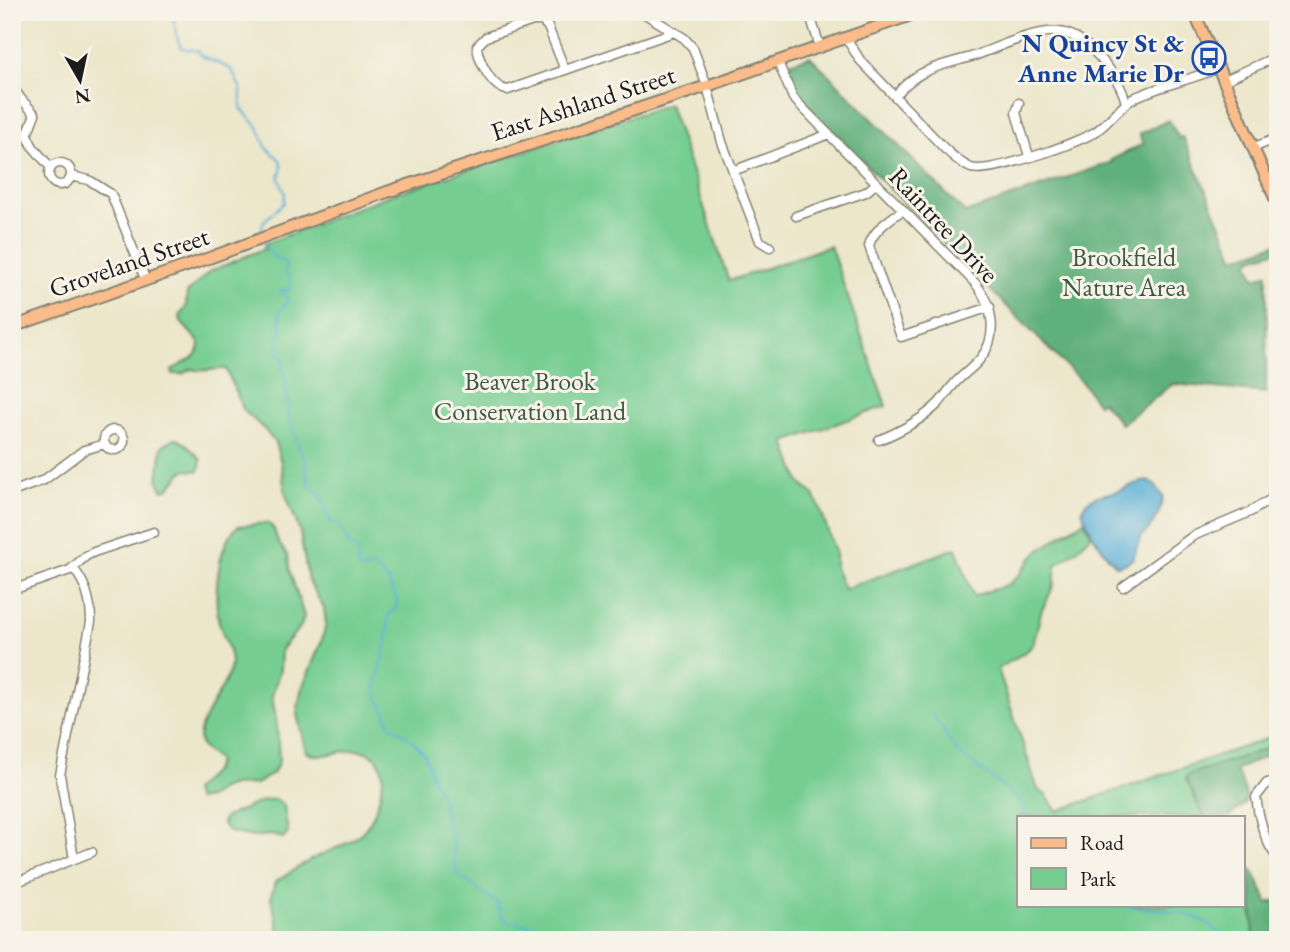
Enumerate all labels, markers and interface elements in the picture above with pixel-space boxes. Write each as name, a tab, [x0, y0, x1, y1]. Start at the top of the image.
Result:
place label: N Quincy St & Anne Marie Dr	[1017, 26, 1184, 90]
bus stop icon: N Quincy St & Anne Marie Dr	[1190, 39, 1228, 77]
north arrow	[46, 46, 116, 116]
street label: East Ashland Street	[487, 57, 679, 149]
text: N	[72, 83, 92, 110]
street label: Raintree Drive	[882, 160, 1006, 290]
street label: Groveland Street	[45, 219, 213, 305]
park label: Brookfield Nature Area	[1062, 240, 1187, 304]
park label: Beaver Brook Conservation Land	[434, 364, 627, 428]
legend	[1017, 816, 1244, 906]
text: Road	[1080, 829, 1124, 856]
text: Park	[1080, 865, 1117, 892]

